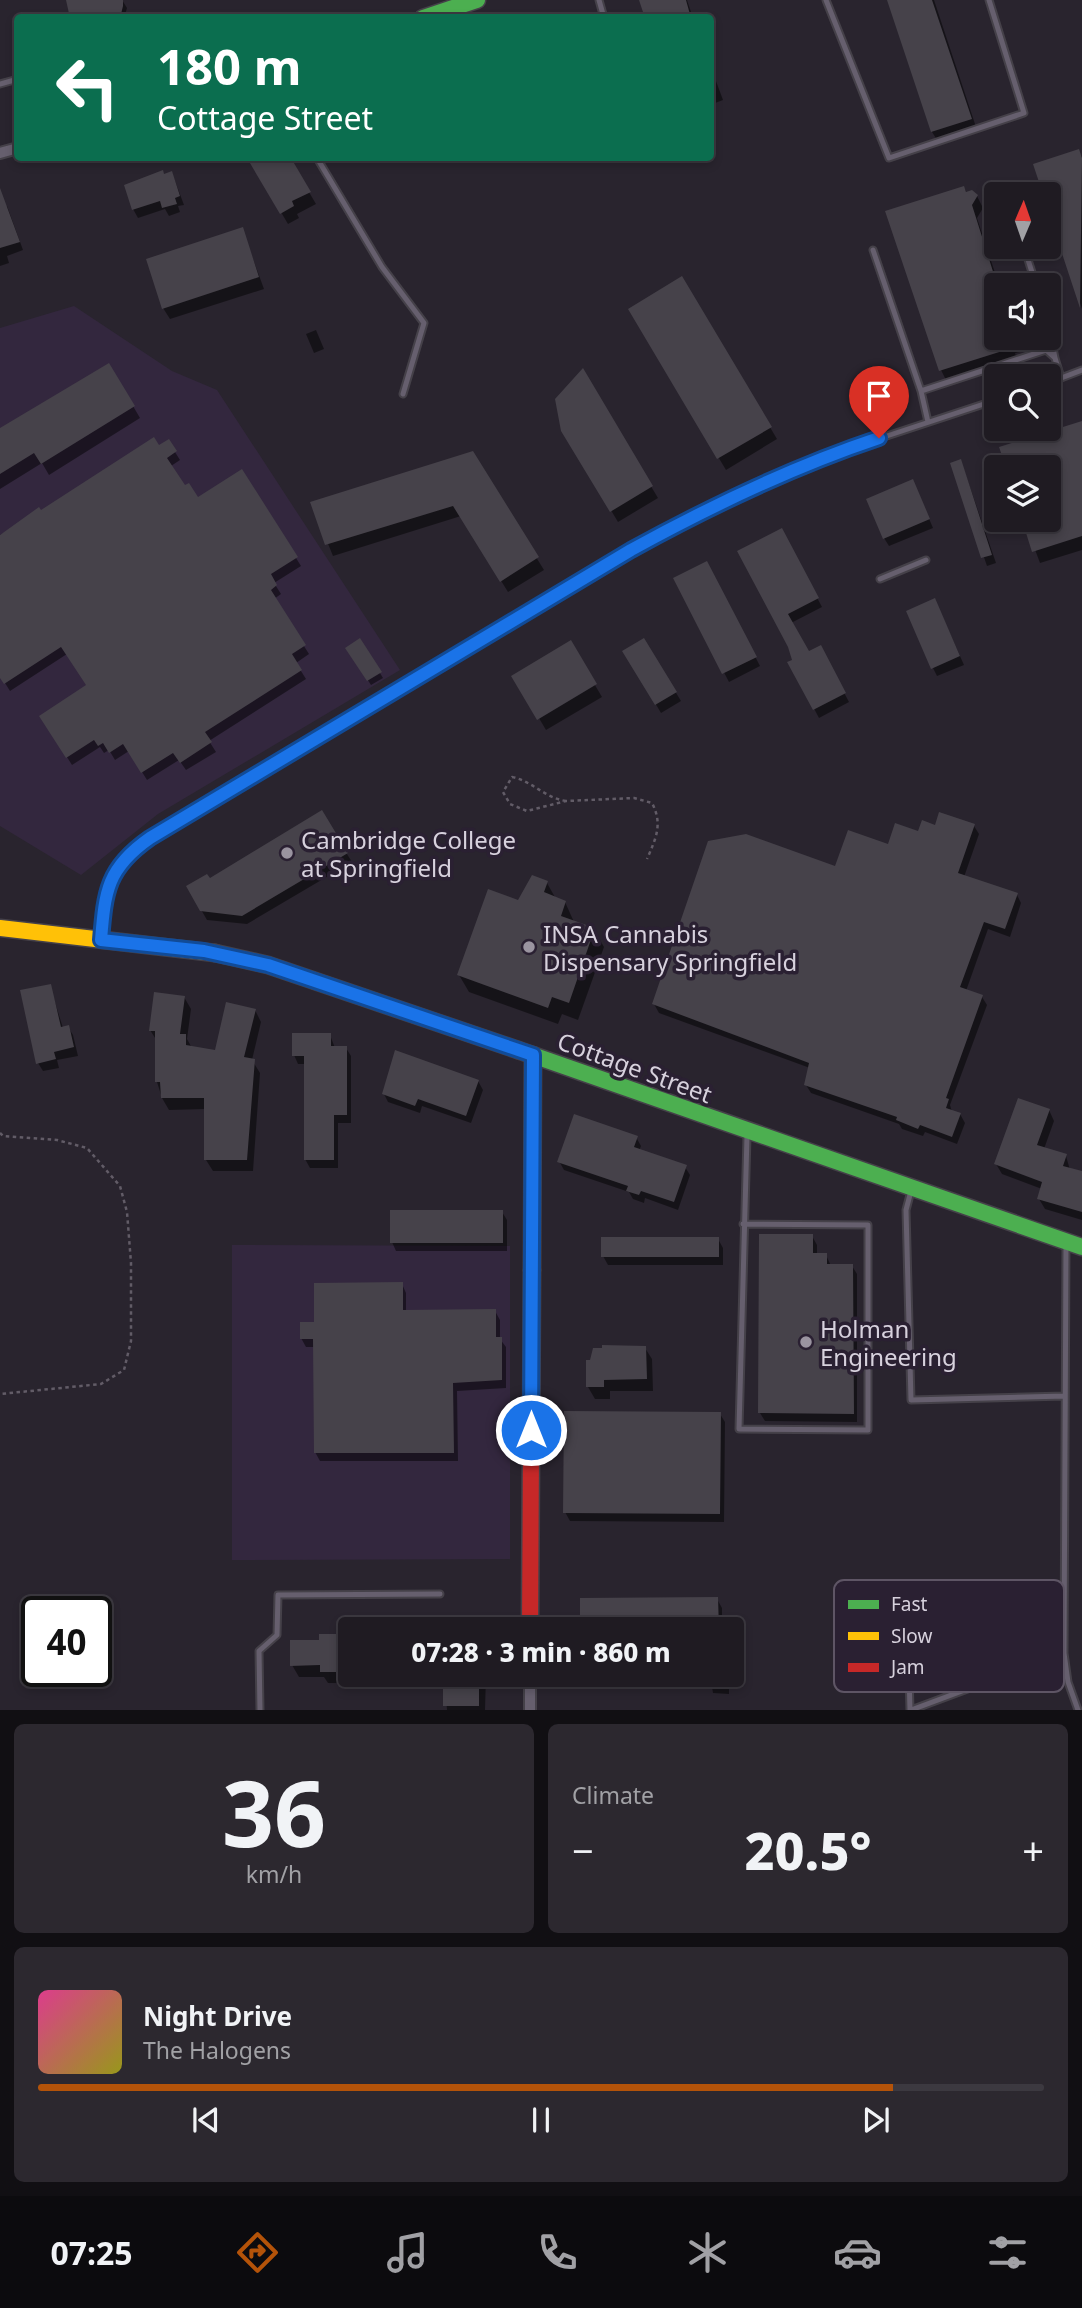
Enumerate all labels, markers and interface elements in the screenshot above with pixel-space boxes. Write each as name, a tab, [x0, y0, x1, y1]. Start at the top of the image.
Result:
text: 180 m	[157, 33, 302, 99]
icon: left	[42, 42, 133, 133]
text: Cottage Street	[157, 96, 373, 139]
north arrow	[984, 182, 1060, 259]
map controls	[984, 182, 1061, 532]
button: sound	[984, 273, 1061, 350]
button: search	[984, 364, 1061, 441]
pin	[849, 366, 909, 438]
icon: arrive	[860, 377, 898, 415]
button: layers	[984, 455, 1061, 532]
place label: Cambridge College at Springfield	[301, 823, 516, 884]
marker: Cambridge College at Springfield	[279, 845, 295, 861]
place label: INSA Cannabis Dispensary Springfield	[543, 917, 797, 978]
marker: INSA Cannabis Dispensary Springfield	[521, 939, 537, 955]
street label: Cottage Street	[553, 1024, 717, 1110]
place label: Holman Engineering	[820, 1312, 957, 1373]
marker: Holman Engineering	[798, 1334, 814, 1350]
position arrow	[494, 1393, 568, 1467]
legend	[834, 1580, 1064, 1692]
text: Fast	[891, 1591, 928, 1617]
speed limit sign: 40	[21, 1596, 112, 1687]
text: Slow	[891, 1623, 932, 1649]
text: 07:28 · 3 min · 860 m	[411, 1634, 671, 1670]
text: Jam	[889, 1654, 925, 1680]
text: 36	[222, 1750, 326, 1874]
text: Climate	[572, 1779, 654, 1811]
text: 20.5°	[745, 1814, 871, 1885]
text: −	[572, 1824, 594, 1876]
text: +	[1022, 1824, 1044, 1876]
text: km/h	[246, 1858, 302, 1890]
text: Night Drive	[143, 1998, 292, 2034]
text: The Halogens	[143, 2034, 291, 2066]
icon: previous	[187, 2101, 225, 2139]
icon: pause	[522, 2101, 560, 2139]
icon: next	[857, 2101, 895, 2139]
icon: directions	[233, 2228, 282, 2277]
icon: music	[383, 2228, 432, 2277]
icon: phone	[533, 2228, 582, 2277]
icon: climate	[683, 2228, 732, 2277]
icon: car	[833, 2228, 882, 2277]
icon: filters	[983, 2228, 1032, 2277]
text: 07:25	[50, 2231, 133, 2274]

